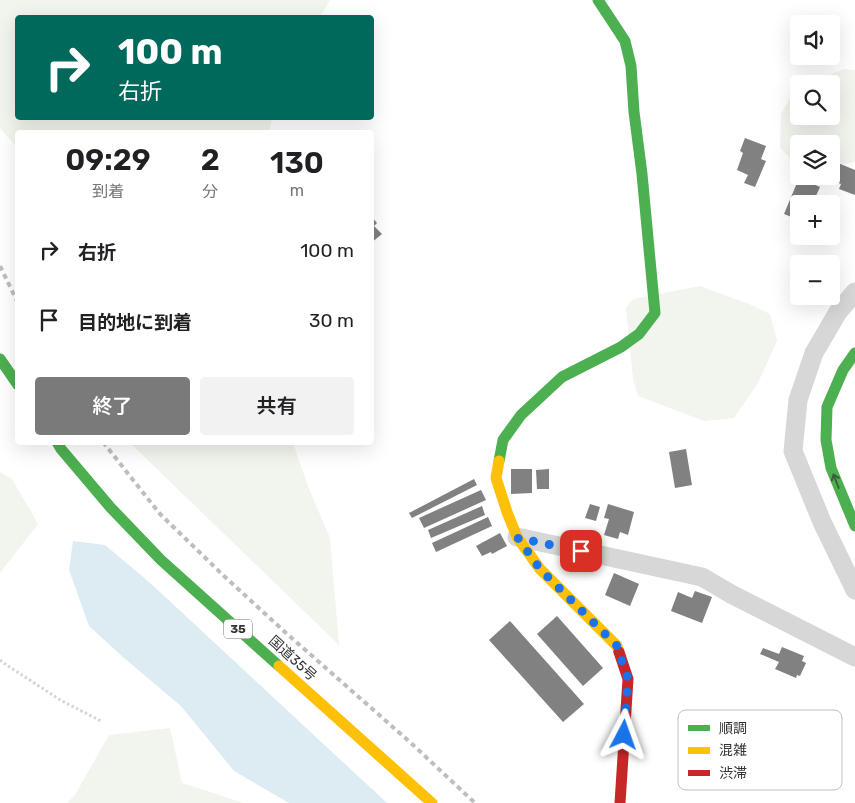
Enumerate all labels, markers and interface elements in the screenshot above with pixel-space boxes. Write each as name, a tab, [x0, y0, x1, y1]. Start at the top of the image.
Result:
map controls	[790, 15, 840, 305]
button: sound	[790, 15, 840, 65]
text: 100 m	[118, 31, 223, 73]
icon: right	[35, 35, 100, 100]
button: search	[790, 75, 840, 125]
text: 右折	[118, 78, 162, 105]
button: layers	[790, 135, 840, 185]
text: 09:29	[65, 142, 151, 178]
text: 2	[201, 142, 220, 178]
text: 130	[270, 145, 324, 181]
text: m	[290, 181, 304, 200]
text: 到着	[92, 182, 124, 201]
text: 分	[202, 182, 218, 201]
button: +	[790, 195, 840, 245]
icon: right	[35, 236, 63, 264]
text: 100 m	[300, 239, 354, 262]
text: 右折	[78, 241, 116, 264]
button: −	[790, 255, 840, 305]
icon: arrive	[35, 306, 63, 334]
text: 30 m	[309, 309, 354, 332]
text: 目的地に到着	[78, 311, 192, 334]
button: 終了	[35, 377, 190, 435]
button: 共有	[200, 377, 354, 435]
one-way arrow	[831, 474, 840, 489]
pin	[560, 530, 602, 572]
icon: arrive	[567, 537, 595, 565]
road number: 35	[224, 620, 252, 638]
street label: 国道35号	[265, 632, 320, 684]
position arrow	[597, 708, 649, 760]
legend	[678, 710, 842, 790]
text: 順調	[719, 720, 747, 737]
text: 混雑	[719, 742, 747, 759]
text: 渋滞	[719, 765, 747, 782]

